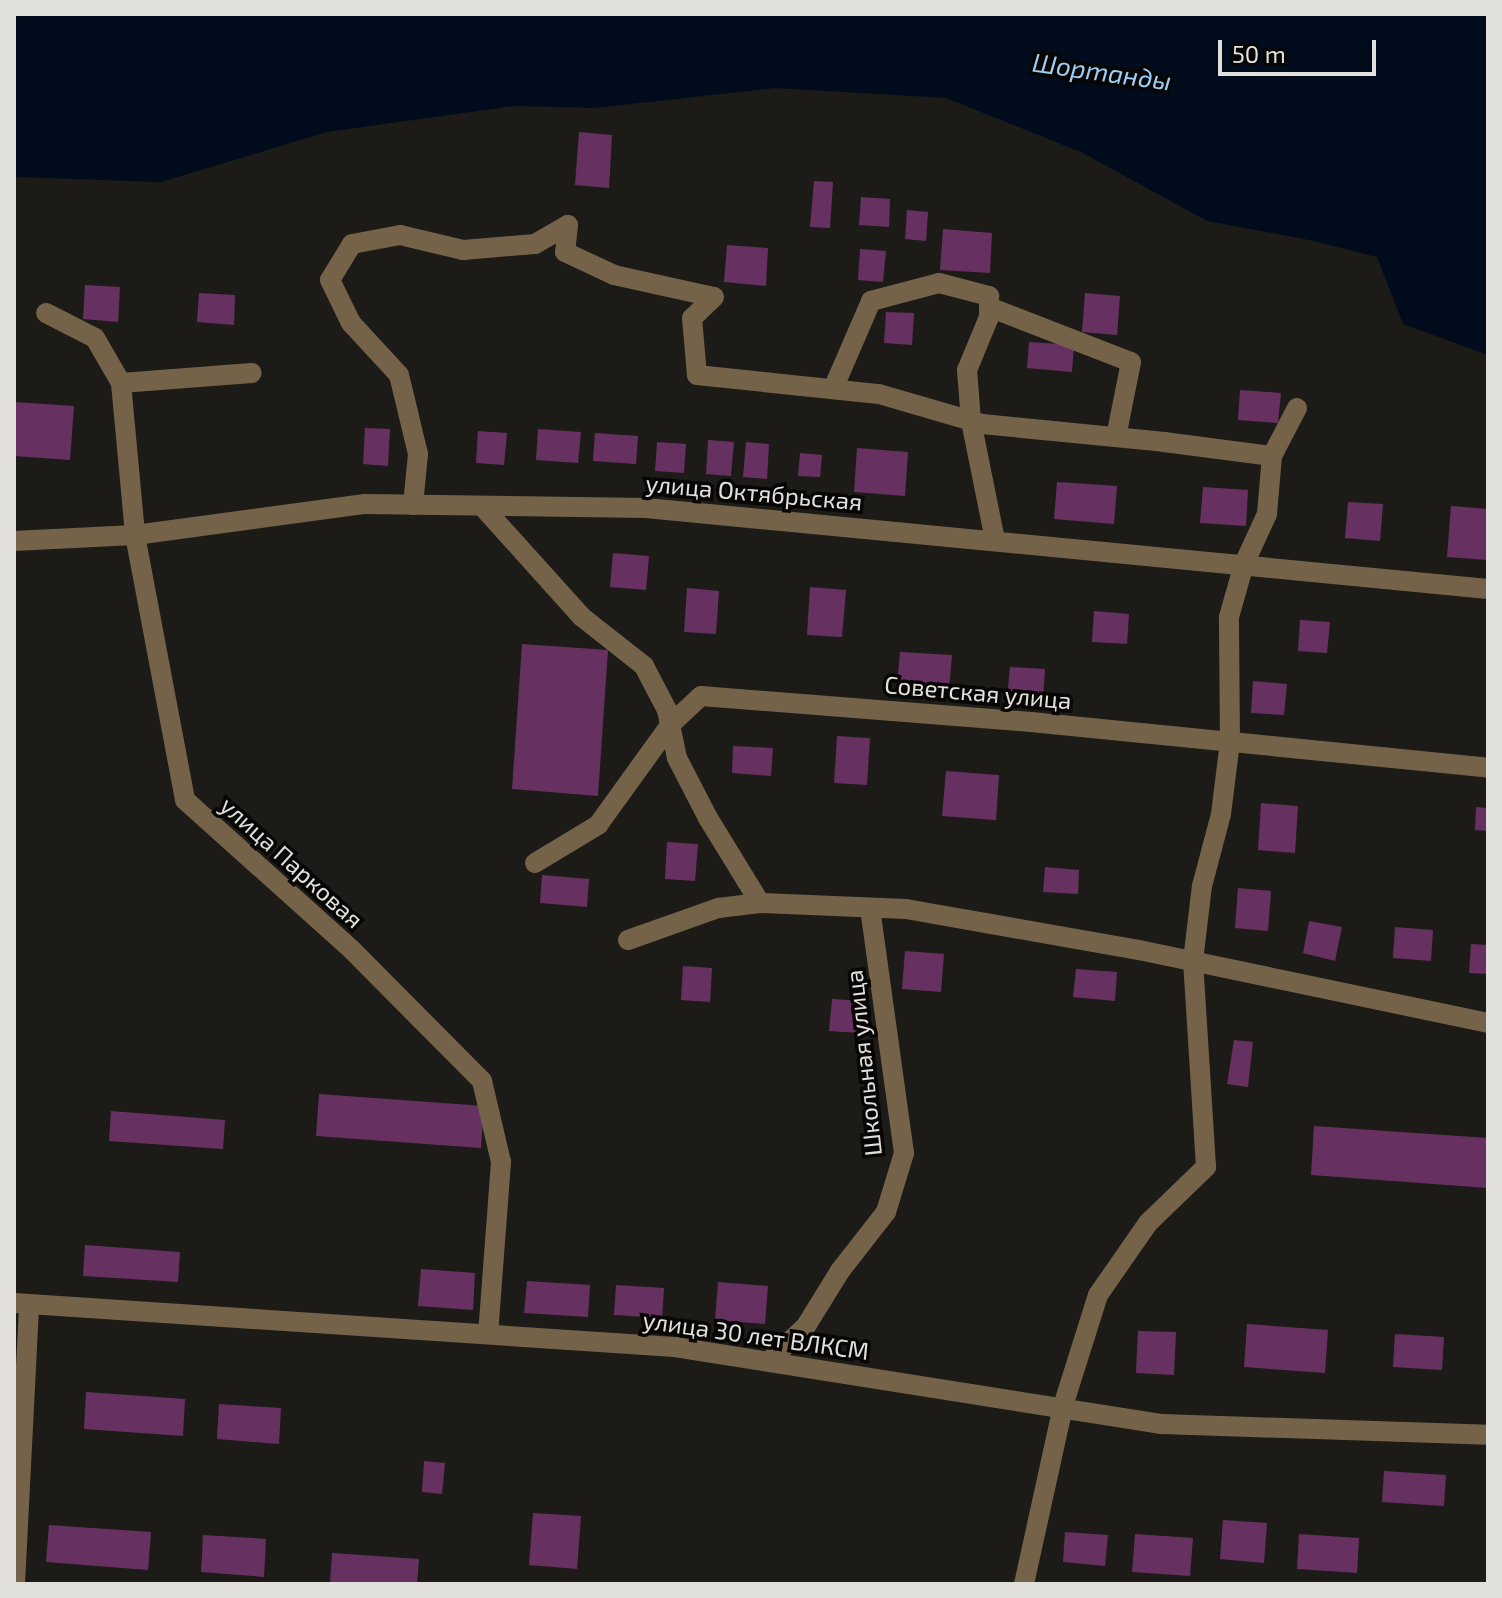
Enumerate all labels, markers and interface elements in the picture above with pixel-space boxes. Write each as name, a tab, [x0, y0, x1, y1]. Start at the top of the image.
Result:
scale bar	[1222, 24, 1380, 74]
text: 50 m	[1232, 39, 1286, 68]
water label: Шортанды	[1031, 46, 1173, 96]
street label: улица Октябрьская	[645, 468, 863, 516]
street label: Советская улица	[883, 669, 1073, 715]
street label: улица Парковая	[215, 790, 369, 934]
street label: Школьная улица	[839, 968, 887, 1158]
street label: улица 30 лет ВЛКСМ	[641, 1305, 871, 1365]

